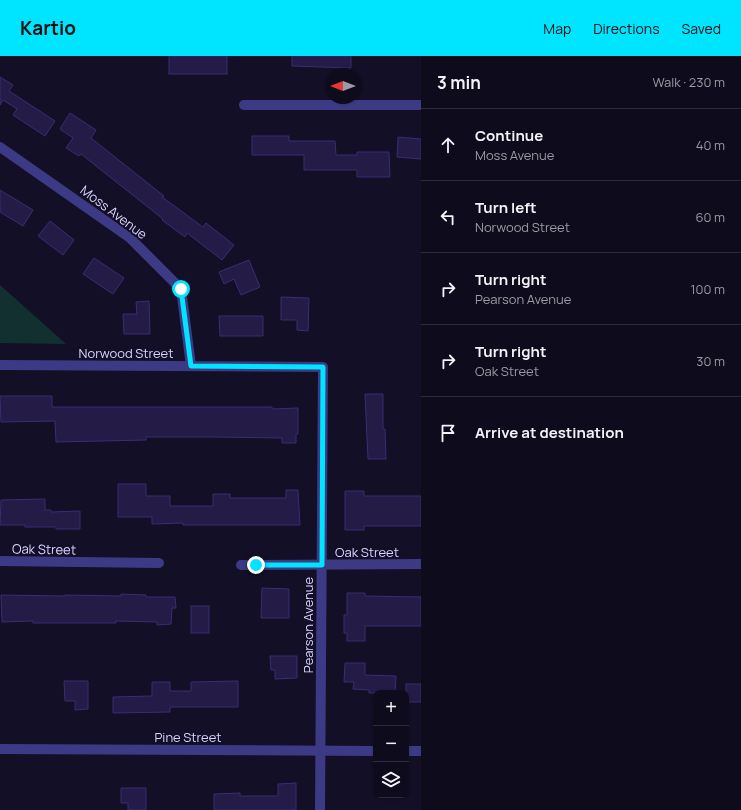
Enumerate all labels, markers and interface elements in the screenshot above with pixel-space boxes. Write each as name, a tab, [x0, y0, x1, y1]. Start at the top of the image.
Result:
text: Kartio	[20, 15, 76, 41]
text: Map	[543, 19, 571, 38]
text: Directions	[593, 19, 660, 38]
text: Saved	[682, 19, 721, 38]
north arrow	[325, 68, 361, 104]
text: 3 min	[437, 71, 481, 94]
text: Walk · 230 m	[652, 73, 725, 91]
text: Continue	[475, 125, 543, 146]
icon: ahead	[437, 134, 459, 156]
text: 40 m	[696, 136, 725, 154]
text: Moss Avenue	[475, 146, 554, 164]
street label: Moss Avenue	[77, 181, 151, 243]
text: Turn left	[475, 197, 537, 218]
icon: left	[437, 206, 459, 228]
text: 60 m	[695, 208, 725, 226]
text: Norwood Street	[475, 218, 570, 236]
text: Turn right	[475, 269, 546, 290]
icon: right	[437, 278, 459, 300]
route start	[172, 280, 190, 298]
text: 100 m	[690, 280, 725, 298]
text: Pearson Avenue	[475, 290, 571, 308]
text: Turn right	[475, 341, 546, 362]
street label: Norwood Street	[79, 344, 173, 362]
icon: right	[437, 350, 459, 372]
text: 30 m	[696, 352, 725, 370]
text: Oak Street	[475, 362, 539, 380]
icon: arrive	[437, 422, 459, 444]
text: Arrive at destination	[475, 422, 624, 443]
street label: Oak Street	[12, 539, 76, 559]
street label: Oak Street	[335, 543, 399, 561]
route end	[247, 556, 265, 574]
street label: Pearson Avenue	[299, 576, 317, 673]
map controls	[373, 690, 409, 798]
button: +	[373, 690, 409, 726]
button: −	[373, 726, 409, 762]
street label: Pine Street	[155, 728, 221, 746]
button: layers	[373, 762, 409, 798]

